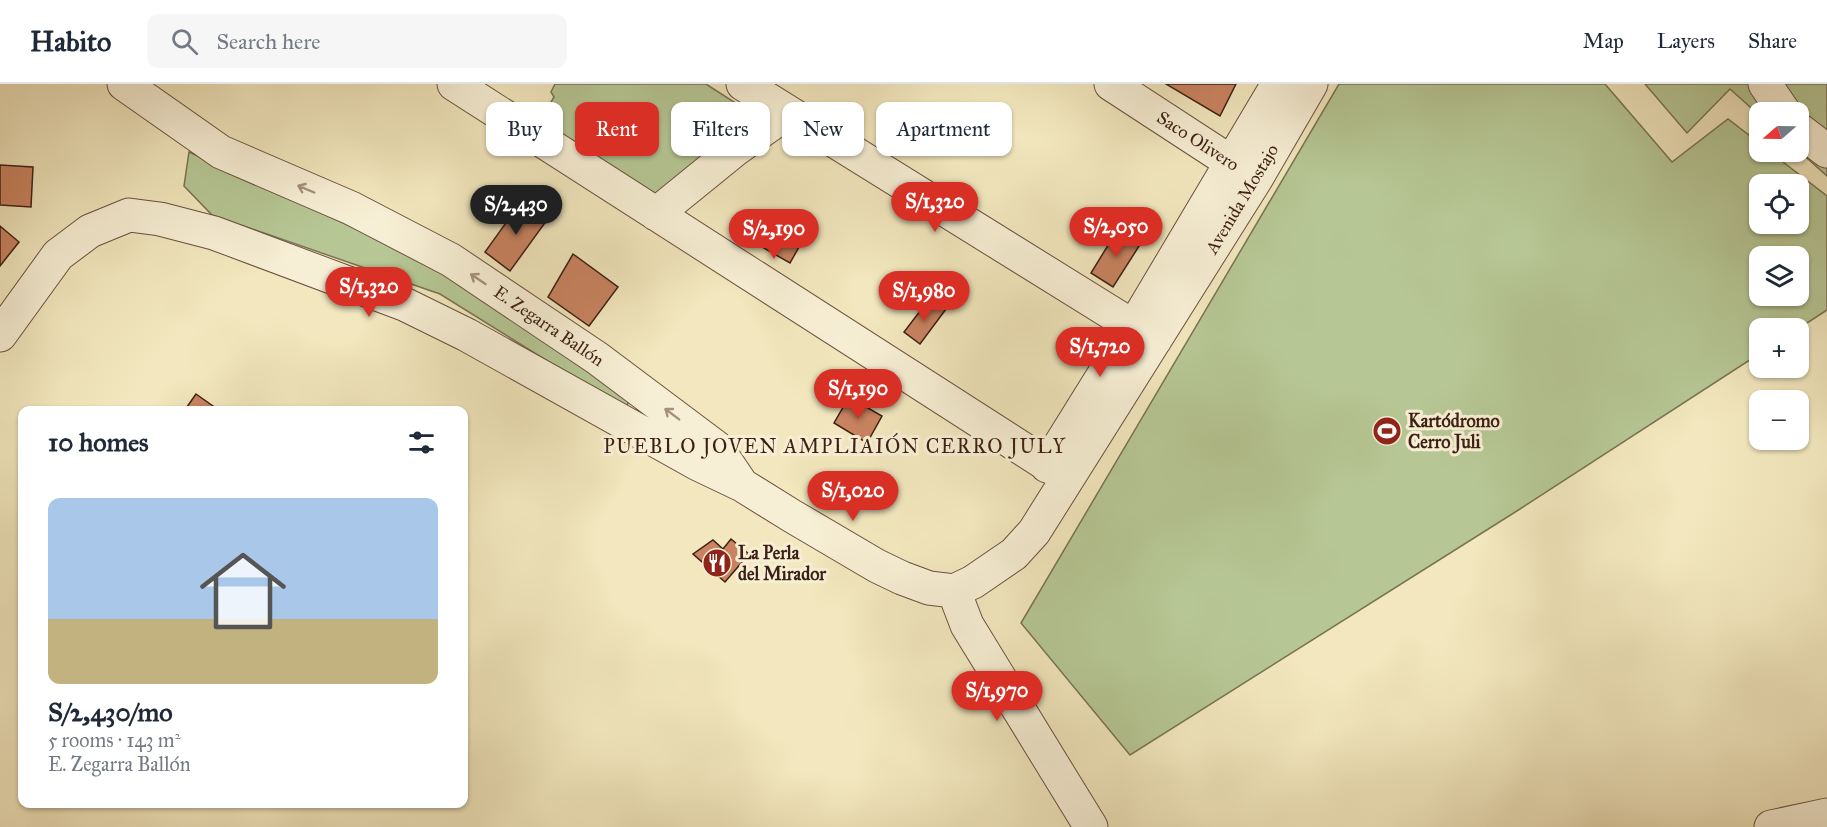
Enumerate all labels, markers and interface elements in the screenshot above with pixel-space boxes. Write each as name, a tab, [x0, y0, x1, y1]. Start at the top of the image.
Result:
search box	[147, 14, 567, 68]
text: Habito	[30, 24, 111, 59]
icon: search	[168, 25, 201, 58]
text: Search here	[216, 28, 320, 55]
text: Map	[1583, 28, 1624, 54]
text: Layers	[1657, 28, 1715, 54]
text: Share	[1748, 28, 1797, 54]
chip: Buy	[486, 102, 563, 156]
chip: Rent	[575, 102, 659, 156]
chip: Filters	[671, 102, 770, 156]
chip: New	[782, 102, 864, 156]
chip: Apartment	[876, 102, 1012, 156]
north arrow	[1749, 102, 1809, 162]
map controls	[1749, 102, 1809, 450]
street label: Saco Olivero	[1153, 106, 1243, 176]
street label: Avenida Mostajo	[1200, 140, 1283, 259]
button: locate	[1749, 174, 1809, 234]
one-way arrow	[297, 182, 315, 194]
pin: S/1,320	[880, 182, 990, 233]
pin: S/2,430	[461, 185, 571, 236]
text: S/1,320	[905, 189, 965, 213]
text: S/2,430	[484, 192, 548, 216]
pin: S/2,050	[1061, 207, 1171, 258]
pin: S/2,190	[719, 209, 829, 260]
text: S/2,050	[1084, 214, 1148, 238]
text: S/2,190	[743, 216, 805, 240]
button: layers	[1749, 246, 1809, 306]
pin: S/1,320	[314, 267, 424, 318]
pin: S/1,980	[869, 271, 979, 322]
one-way arrow	[470, 272, 487, 284]
text: S/1,320	[339, 274, 399, 298]
text: S/1,980	[893, 278, 955, 302]
street label: E. Zegarra Ballón	[489, 281, 609, 372]
button: +	[1749, 318, 1809, 378]
pin: S/1,720	[1045, 327, 1155, 378]
text: S/1,720	[1070, 334, 1130, 358]
pin: S/1,190	[803, 369, 913, 420]
text: S/1,190	[828, 376, 888, 400]
button: −	[1749, 390, 1809, 450]
one-way arrow	[665, 408, 681, 421]
place label: Kartódromo Cerro Juli	[1408, 410, 1500, 454]
sports icon: Kartódromo Cerro Juli	[1371, 415, 1403, 447]
text: 10 homes	[48, 426, 149, 458]
icon: filters	[405, 426, 438, 459]
district label: PUEBLO JOVEN AMPLIAIÓN CERRO JULY	[603, 432, 1067, 459]
pin: S/1,020	[798, 471, 908, 522]
text: S/1,020	[821, 478, 885, 502]
icon: home	[189, 537, 297, 645]
place label: La Perla del Mirador	[738, 542, 827, 585]
restaurant icon: La Perla del Mirador	[701, 547, 733, 579]
pin: S/1,970	[942, 671, 1052, 722]
text: S/1,970	[966, 678, 1028, 702]
text: S/2,430/mo	[48, 696, 173, 728]
text: 5 rooms · 143 m²	[48, 728, 180, 752]
text: E. Zegarra Ballón	[48, 752, 191, 776]

